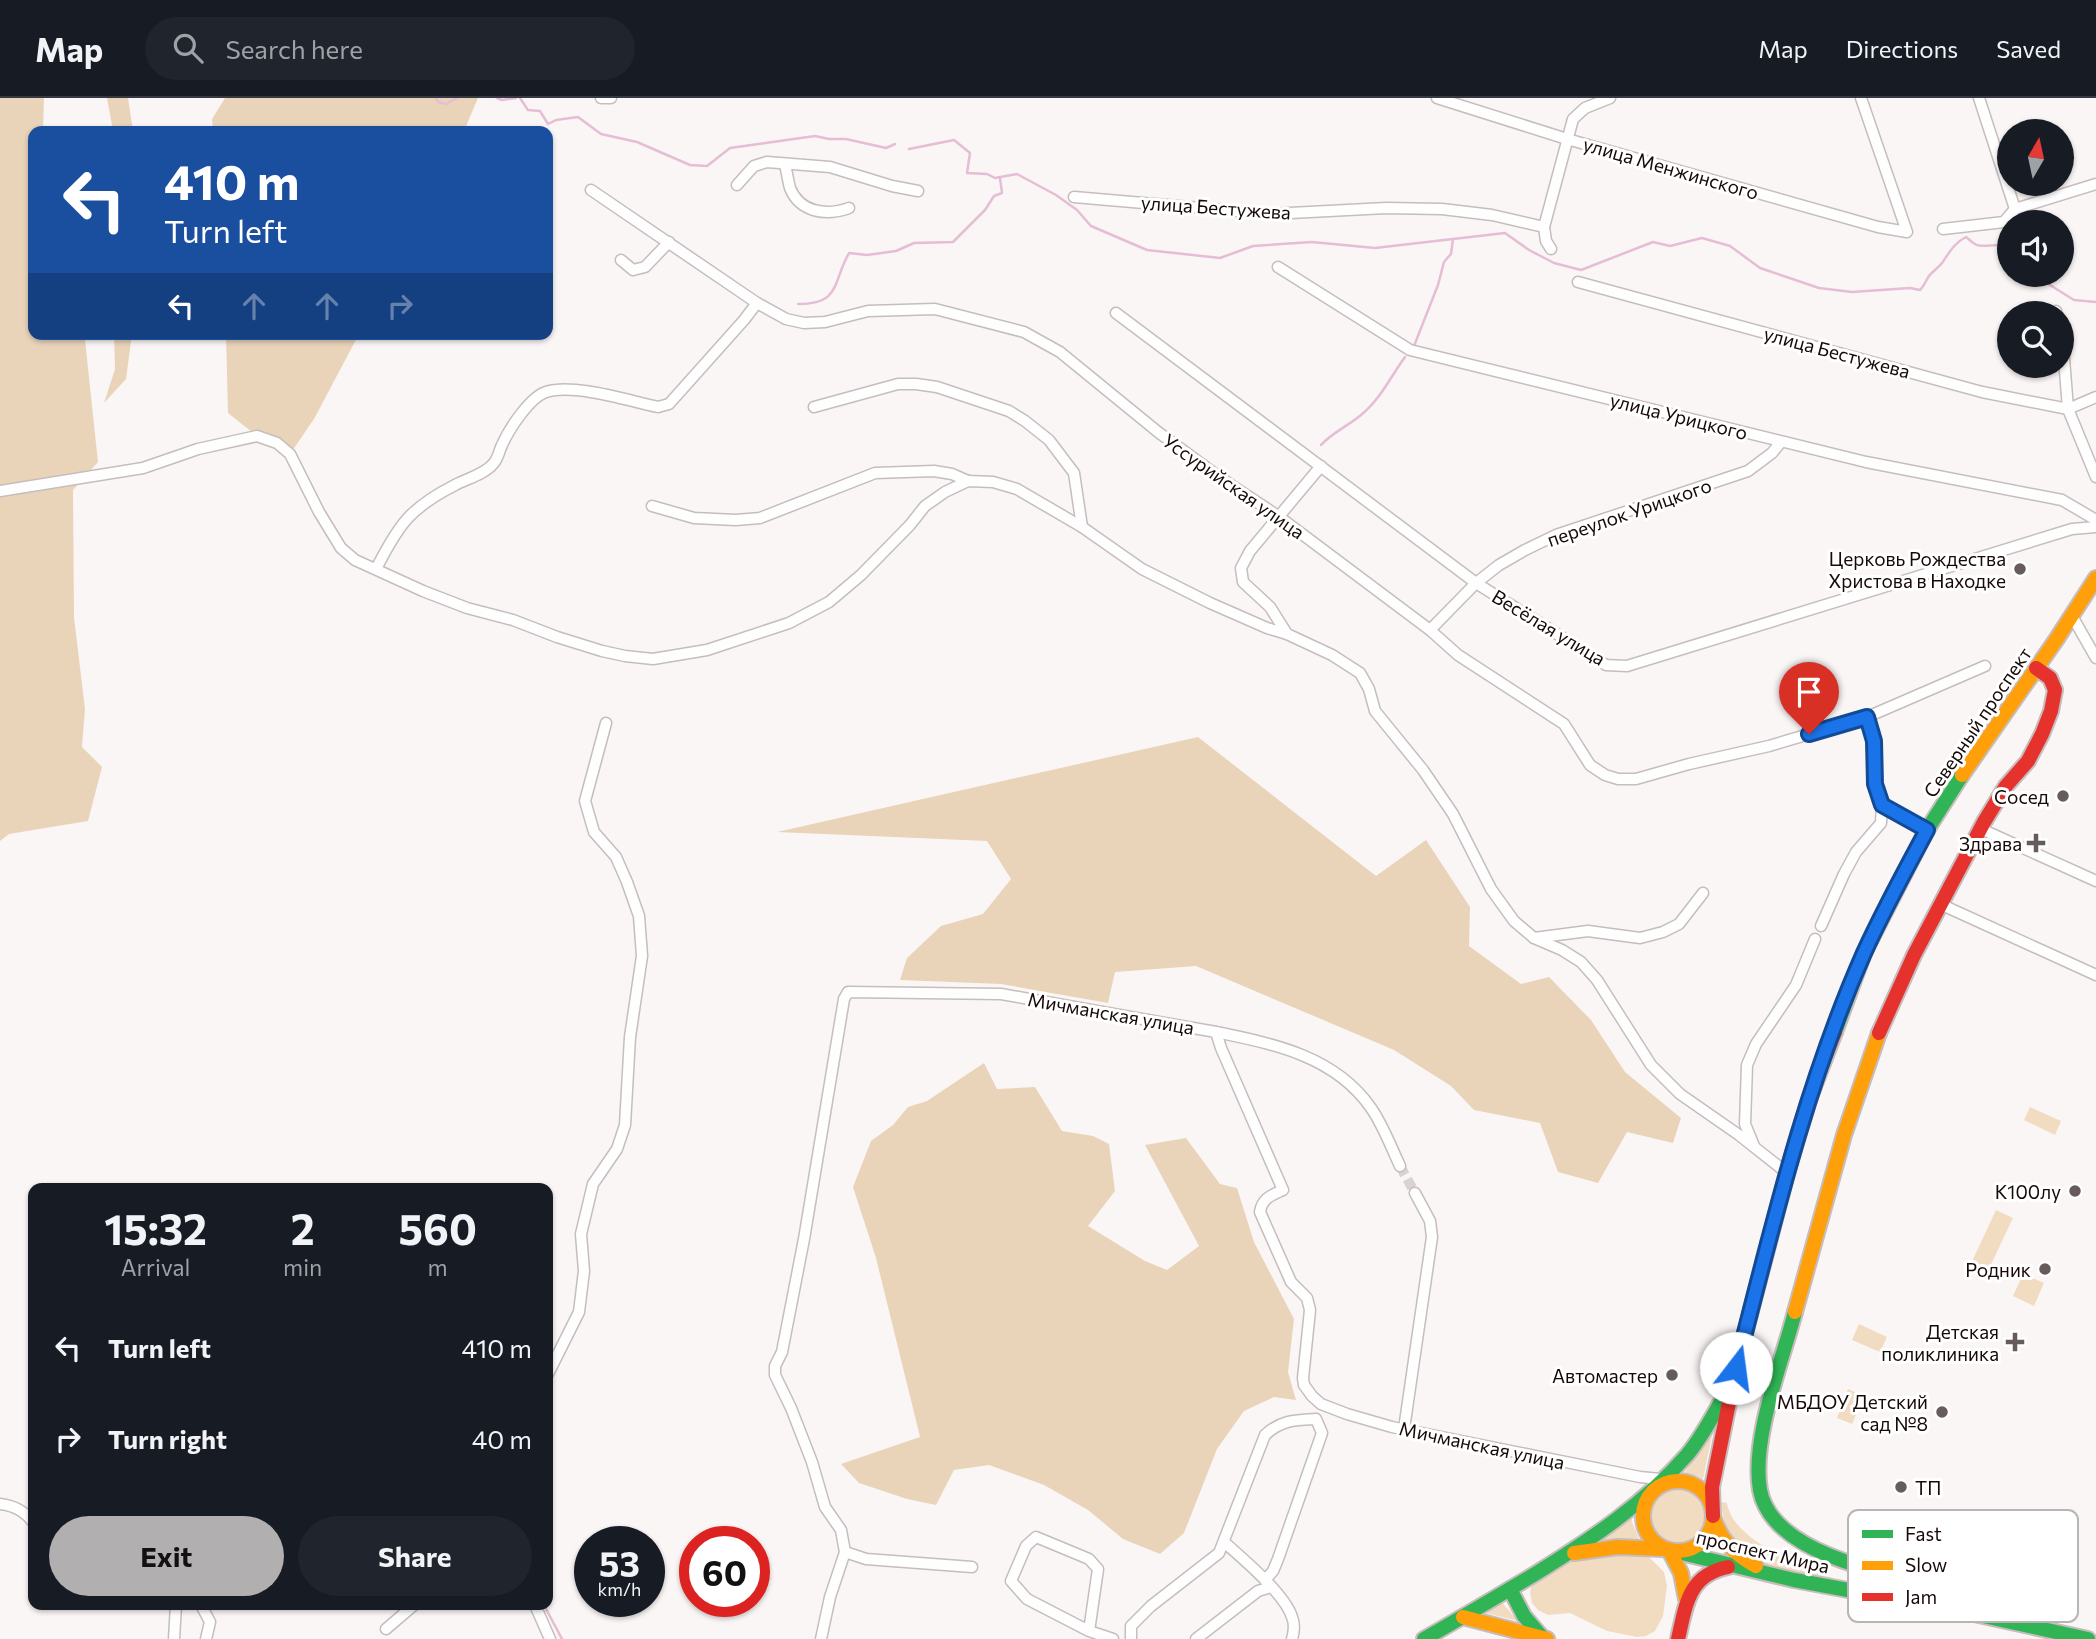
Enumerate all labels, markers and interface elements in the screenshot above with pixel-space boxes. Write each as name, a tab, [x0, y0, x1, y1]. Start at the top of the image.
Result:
search box	[145, 17, 635, 80]
text: Map	[35, 28, 103, 69]
icon: search	[169, 29, 207, 67]
text: Search here	[225, 33, 363, 64]
text: Map	[1758, 34, 1808, 63]
text: Directions	[1846, 34, 1958, 63]
text: Saved	[1996, 34, 2061, 63]
north arrow	[1997, 119, 2074, 196]
map controls	[1997, 119, 2074, 378]
street label: улица Менжинского	[1581, 132, 1761, 204]
text: 410 m	[164, 150, 299, 210]
icon: left	[49, 154, 140, 245]
street label: улица Бестужева	[1140, 190, 1292, 224]
text: Turn left	[164, 210, 288, 250]
button: sound	[1997, 210, 2074, 287]
icon: left	[162, 287, 200, 325]
icon: ahead	[235, 287, 273, 325]
icon: ahead	[308, 287, 346, 325]
icon: right	[381, 287, 419, 325]
button: search	[1997, 301, 2074, 378]
street label: улица Бестужева	[1761, 321, 1913, 383]
street label: улица Урицкого	[1608, 388, 1750, 444]
street label: Уссурийская улица	[1159, 429, 1309, 543]
street label: переулок Урицкого	[1544, 473, 1714, 551]
place label: Церковь Рождества Христова в Находке	[1828, 547, 2006, 592]
marker: Церковь Рождества Христова в Находке	[2012, 561, 2028, 577]
street label: Весёлая улица	[1488, 584, 1610, 670]
street label: Северный проспект	[1918, 643, 2036, 801]
pin	[1779, 662, 1839, 734]
icon: arrive	[1790, 673, 1828, 711]
place label: Сосед	[1994, 785, 2049, 808]
marker: Сосед	[2055, 788, 2071, 804]
place label: Здрава	[1959, 832, 2022, 855]
marker: Здрава	[2028, 835, 2044, 851]
street label: Мичманская улица	[1026, 987, 1196, 1039]
place label: К100лу	[1995, 1180, 2061, 1203]
marker: К100лу	[2067, 1183, 2083, 1199]
text: 15:32	[104, 1202, 207, 1254]
text: 2	[291, 1202, 315, 1254]
text: 560	[398, 1202, 477, 1254]
text: Arrival	[121, 1253, 190, 1281]
text: min	[283, 1253, 322, 1281]
text: m	[428, 1253, 448, 1281]
place label: Родник	[1965, 1258, 2031, 1281]
marker: Родник	[2037, 1261, 2053, 1277]
place label: Детская поликлиника	[1881, 1320, 1999, 1365]
icon: left	[49, 1329, 87, 1367]
position arrow	[1699, 1331, 1773, 1405]
text: Turn left	[108, 1332, 211, 1363]
text: 410 m	[461, 1332, 532, 1363]
marker: Детская поликлиника	[2005, 1332, 2025, 1352]
place label: Автомастер	[1552, 1364, 1658, 1387]
marker: Автомастер	[1664, 1367, 1680, 1383]
place label: МБДОУ Детский сад №8	[1777, 1390, 1928, 1435]
marker: МБДОУ Детский сад №8	[1934, 1404, 1950, 1420]
street label: Мичманская улица	[1397, 1416, 1567, 1474]
icon: right	[49, 1420, 87, 1458]
text: Turn right	[108, 1423, 227, 1454]
text: 40 m	[472, 1423, 532, 1454]
place label: ТП	[1915, 1476, 1941, 1499]
marker: ТП	[1893, 1479, 1909, 1495]
legend	[1848, 1510, 2078, 1622]
button: Exit	[49, 1516, 284, 1596]
button: Share	[298, 1516, 532, 1596]
text: Fast	[1905, 1522, 1942, 1545]
street label: проспект Мира	[1694, 1524, 1832, 1578]
speed limit sign: 60	[679, 1526, 770, 1617]
text: 53	[599, 1541, 640, 1584]
text: Slow	[1905, 1553, 1947, 1576]
text: km/h	[598, 1578, 641, 1600]
text: Jam	[1905, 1585, 1937, 1608]

